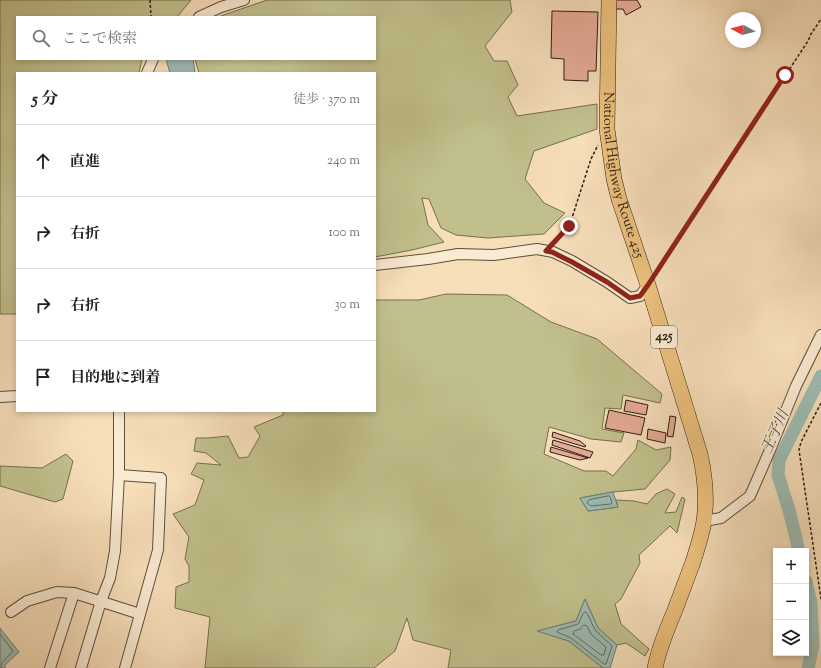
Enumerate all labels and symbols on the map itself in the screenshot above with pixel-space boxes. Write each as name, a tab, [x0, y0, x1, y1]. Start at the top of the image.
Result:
north arrow	[725, 12, 761, 48]
route start	[776, 66, 794, 84]
street label: National Highway Route 425	[597, 92, 648, 261]
route end	[560, 217, 578, 235]
road number: 425	[651, 326, 677, 348]
water label: 王子川	[757, 405, 796, 457]

